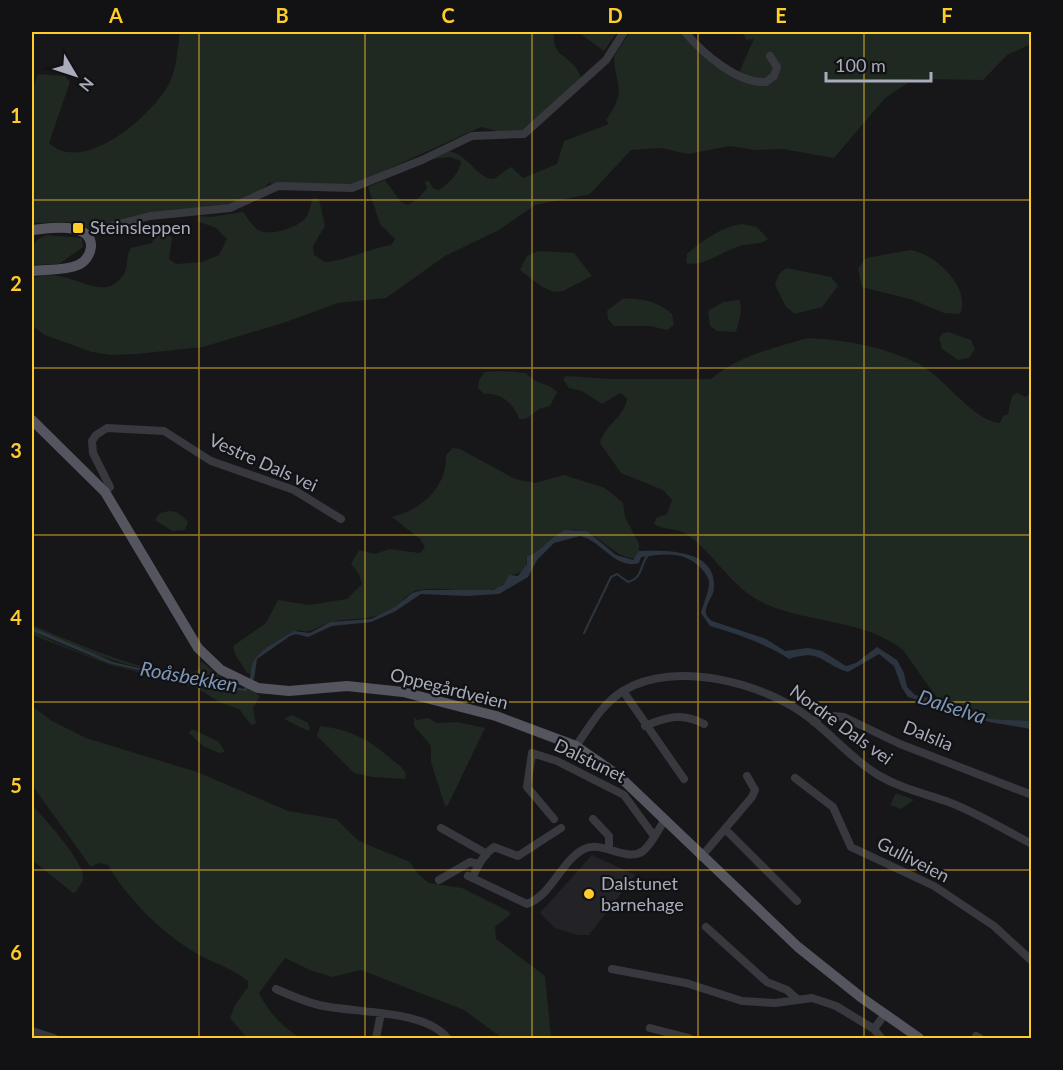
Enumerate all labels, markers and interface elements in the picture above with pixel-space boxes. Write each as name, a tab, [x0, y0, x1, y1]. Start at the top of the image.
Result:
text: A	[108, 3, 123, 27]
text: B	[275, 3, 289, 27]
text: C	[441, 3, 455, 27]
text: D	[607, 3, 623, 27]
text: E	[775, 3, 787, 27]
text: F	[941, 3, 953, 27]
north arrow	[45, 45, 105, 105]
scale bar	[826, 45, 931, 83]
text: 100 m	[835, 54, 886, 76]
text: N	[76, 74, 98, 96]
text: 1	[10, 103, 22, 127]
place label: Steinsleppen	[90, 216, 191, 238]
marker: Steinsleppen	[71, 221, 85, 235]
text: 2	[10, 271, 22, 295]
street label: Vestre Dals vei	[206, 428, 321, 496]
text: 3	[10, 438, 22, 462]
text: 4	[10, 605, 22, 629]
water label: Roåsbekken	[139, 656, 240, 696]
street label: Oppegårdveien	[388, 663, 511, 713]
street label: Nordre Dals vei	[786, 680, 897, 769]
water label: Dalselva	[915, 684, 989, 728]
street label: Dalslia	[900, 715, 957, 755]
street label: Dalstunet	[551, 733, 630, 787]
text: 5	[10, 773, 22, 797]
street label: Gulliveien	[874, 832, 953, 887]
place label: Dalstunet barnehage	[601, 872, 684, 915]
marker: Dalstunet barnehage	[582, 887, 596, 901]
text: 6	[10, 940, 22, 964]

